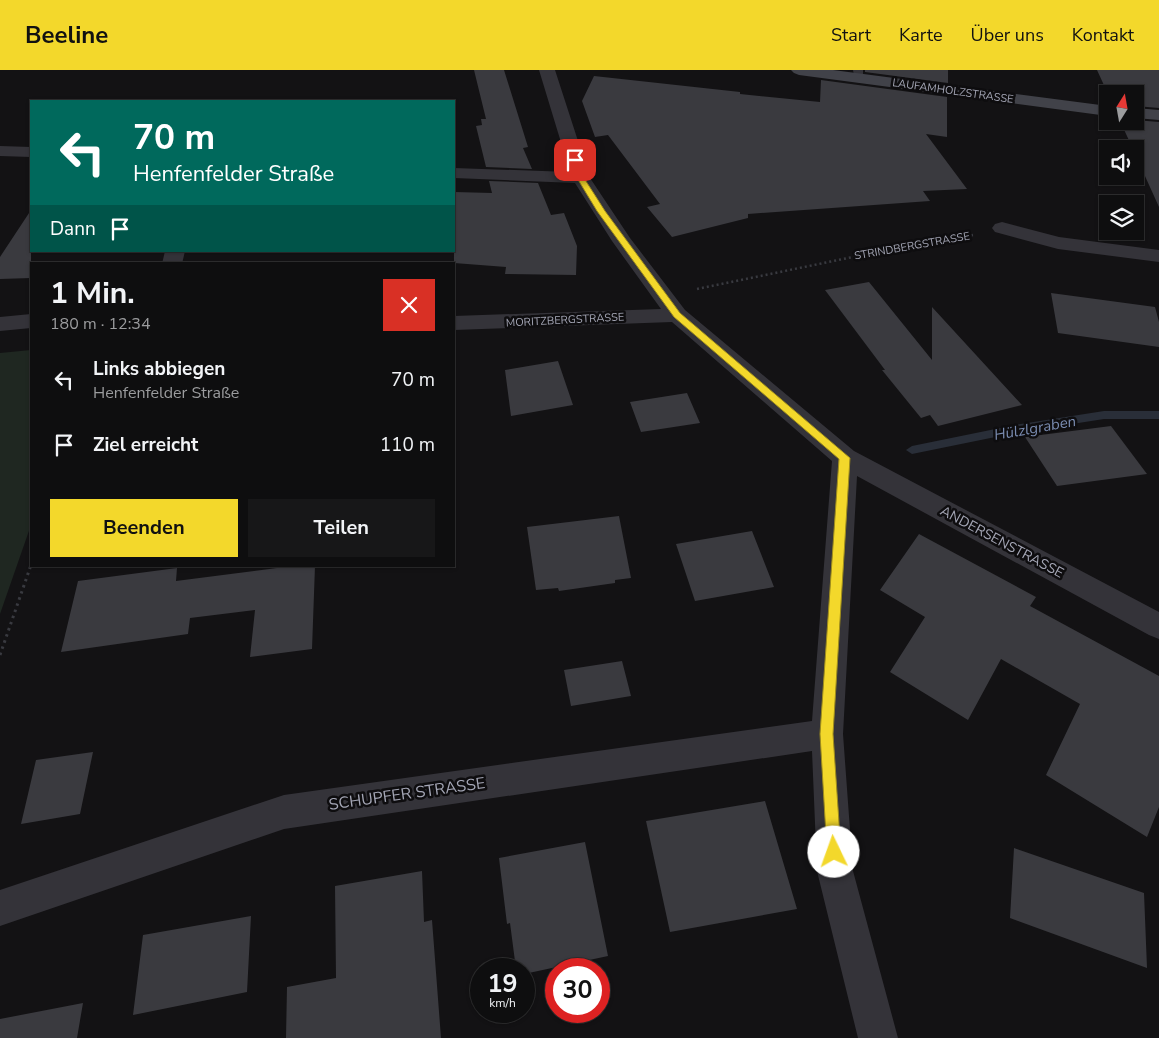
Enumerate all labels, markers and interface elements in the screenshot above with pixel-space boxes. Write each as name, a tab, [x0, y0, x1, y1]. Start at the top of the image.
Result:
text: Beeline	[25, 19, 108, 51]
text: Start	[831, 23, 871, 47]
text: Karte	[899, 23, 943, 47]
text: Über uns	[971, 23, 1044, 47]
text: Kontakt	[1072, 23, 1134, 47]
street label: LAUFAMHOLZSTRASSE	[892, 75, 1014, 107]
north arrow	[1099, 85, 1144, 130]
map controls	[1099, 85, 1144, 240]
text: 70 m	[133, 114, 215, 161]
icon: left	[50, 120, 115, 185]
pin	[554, 139, 596, 181]
button: sound	[1099, 140, 1144, 185]
icon: arrive	[561, 146, 589, 174]
text: Henfenfelder Straße	[133, 159, 334, 189]
button: layers	[1099, 195, 1144, 240]
icon: arrive	[106, 215, 134, 243]
text: Dann	[50, 216, 96, 242]
street label: STRINDBERGSTRASSE	[853, 228, 971, 264]
text: 1 Min.	[50, 273, 135, 314]
button: close	[383, 279, 435, 331]
street label: MORITZBERGSTRASSE	[505, 309, 625, 331]
text: 180 m · 12:34	[50, 313, 151, 335]
text: Links abbiegen	[93, 356, 225, 382]
icon: left	[50, 366, 78, 394]
text: 70 m	[391, 367, 435, 393]
text: Henfenfelder Straße	[93, 382, 239, 404]
water label: Hülzlgraben	[992, 411, 1078, 445]
icon: arrive	[50, 431, 78, 459]
text: Ziel erreicht	[93, 432, 198, 458]
text: 110 m	[380, 432, 435, 458]
button: Beenden	[50, 499, 238, 557]
button: Teilen	[248, 499, 435, 557]
street label: ANDERSENSTRASSE	[937, 501, 1067, 583]
street label: SCHUPFER STRASSE	[327, 772, 487, 816]
position arrow	[807, 825, 859, 877]
speed limit sign: 30	[545, 958, 610, 1023]
text: 19	[487, 967, 518, 1001]
text: km/h	[489, 995, 516, 1011]

